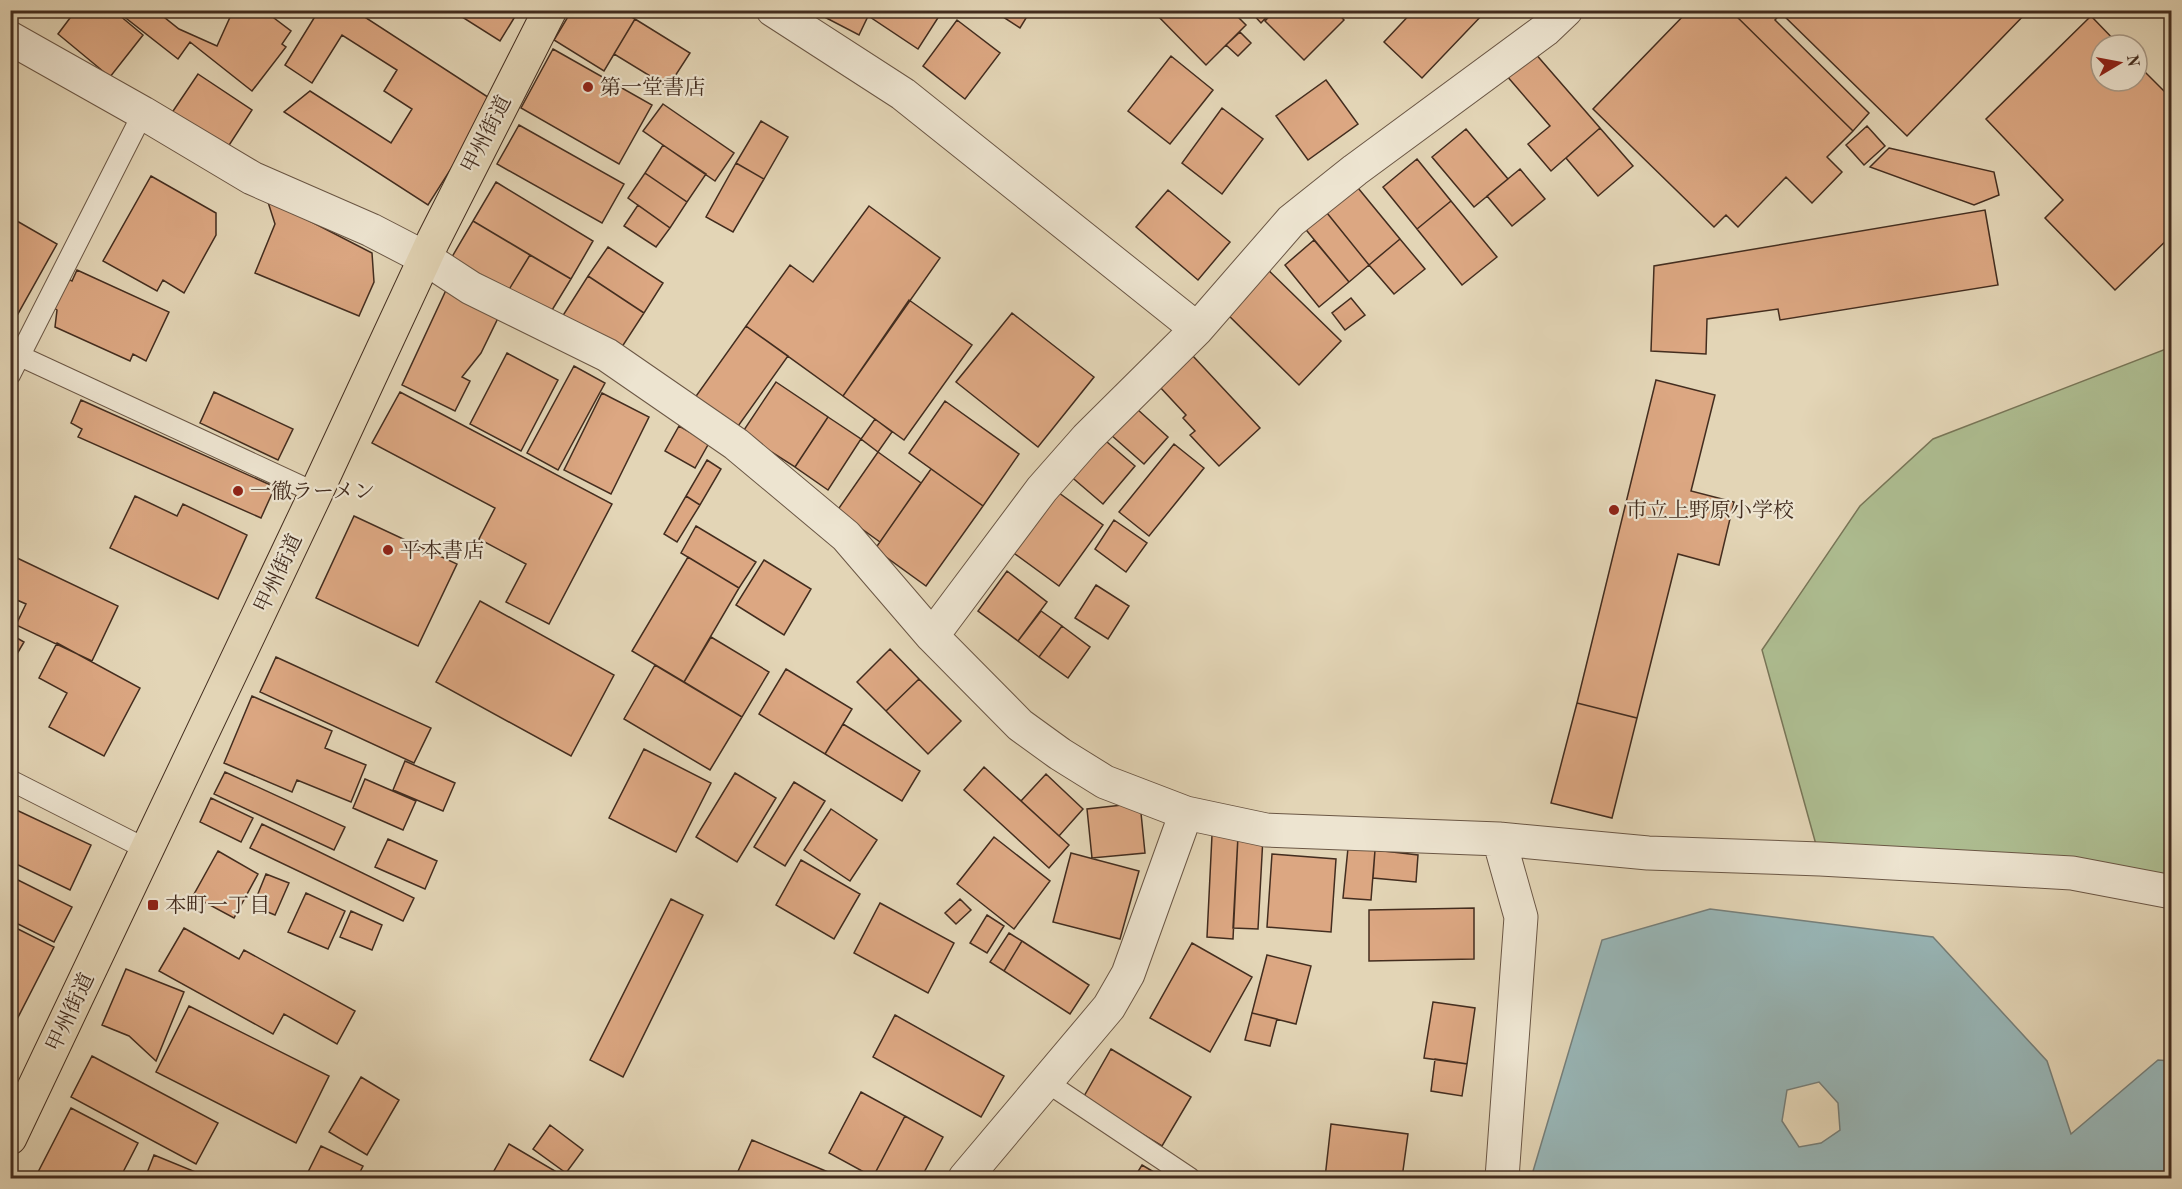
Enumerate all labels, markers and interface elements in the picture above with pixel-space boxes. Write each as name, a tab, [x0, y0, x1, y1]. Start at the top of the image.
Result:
north arrow	[2089, 33, 2149, 93]
text: N	[2123, 53, 2141, 69]
place label: 第一堂書店	[600, 76, 705, 99]
marker: 第一堂書店	[581, 80, 595, 94]
street label: 甲州街道	[457, 92, 516, 177]
place label: 一徹ラーメン	[250, 480, 375, 503]
marker: 一徹ラーメン	[231, 484, 245, 498]
place label: 市立上野原小学校	[1626, 499, 1794, 522]
marker: 市立上野原小学校	[1607, 503, 1621, 517]
street label: 甲州街道	[250, 530, 307, 616]
place label: 平本書店	[400, 539, 484, 562]
marker: 平本書店	[381, 543, 395, 557]
place label: 本町一丁目	[165, 894, 270, 917]
marker: 本町一丁目	[146, 898, 160, 912]
street label: 甲州街道	[42, 969, 99, 1055]

